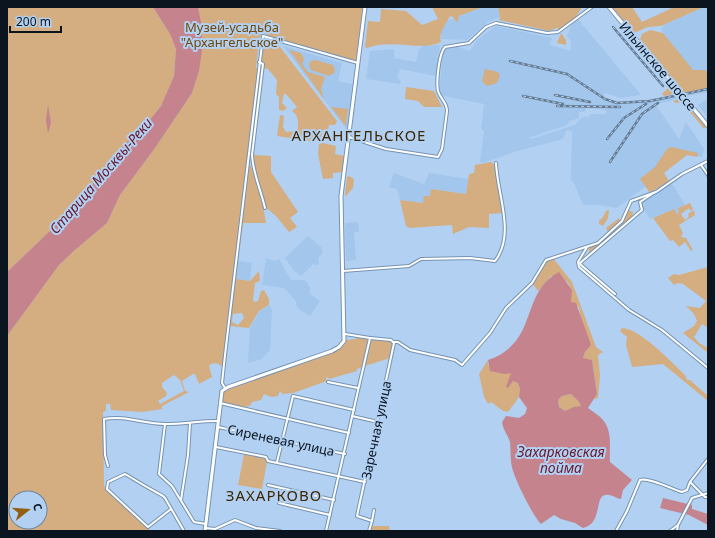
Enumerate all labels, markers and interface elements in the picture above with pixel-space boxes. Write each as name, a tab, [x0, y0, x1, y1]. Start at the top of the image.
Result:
scale bar	[10, 8, 61, 34]
text: 200 m	[16, 13, 51, 30]
park label: Музей-усадьба "Архангельское"	[181, 18, 283, 51]
street label: Ильинское шоссе	[615, 18, 701, 114]
water label: Старица Москвы-Реки	[45, 114, 156, 238]
district label: АРХАНГЕЛЬСКОЕ	[292, 125, 426, 145]
street label: Заречная улица	[357, 379, 395, 481]
street label: Сиреневая улица	[226, 420, 336, 460]
water label: Захарковская пойма	[516, 442, 605, 477]
district label: ЗАХАРКОВО	[226, 485, 322, 505]
north arrow	[8, 490, 48, 530]
text: С	[30, 501, 46, 513]

